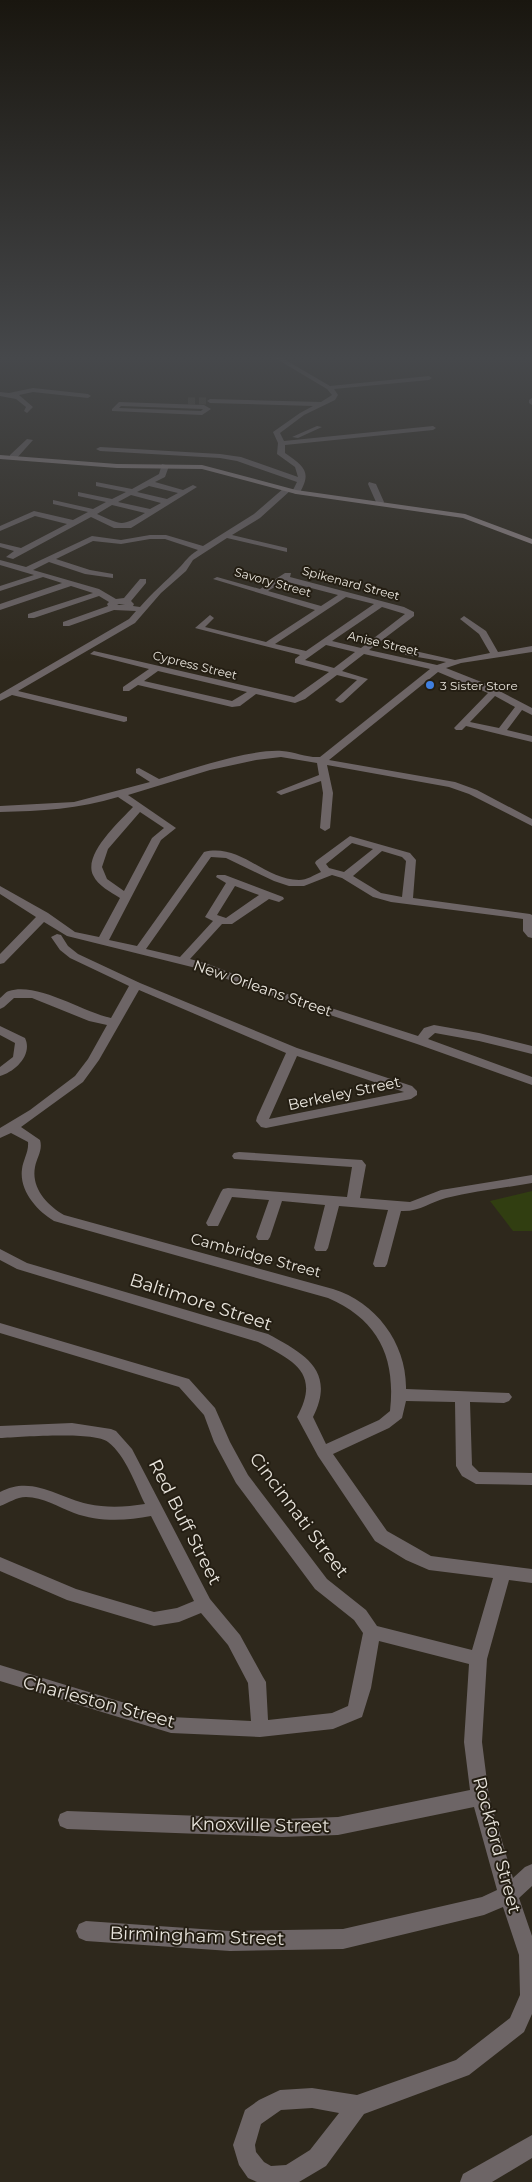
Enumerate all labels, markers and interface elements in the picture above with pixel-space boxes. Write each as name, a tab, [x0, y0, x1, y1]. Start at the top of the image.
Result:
street label: Spikenard Street	[301, 563, 402, 603]
street label: Savory Street	[233, 564, 313, 600]
street label: Anise Street	[346, 628, 420, 658]
street label: Cypress Street	[151, 647, 239, 683]
place label: 3 Sister Store	[440, 678, 518, 693]
marker: 3 Sister Store	[424, 679, 436, 691]
street label: New Orleans Street	[191, 955, 335, 1021]
street label: Berkeley Street	[286, 1072, 402, 1114]
street label: Cambridge Street	[189, 1228, 323, 1282]
street label: Baltimore Street	[127, 1269, 275, 1335]
street label: Cincinnati Street	[245, 1448, 353, 1582]
street label: Red Buff Street	[144, 1456, 226, 1588]
street label: Charleston Street	[20, 1671, 178, 1733]
street label: Rockford Street	[468, 1774, 526, 1916]
street label: Knoxville Street	[190, 1813, 330, 1837]
street label: Birmingham Street	[109, 1922, 285, 1950]

